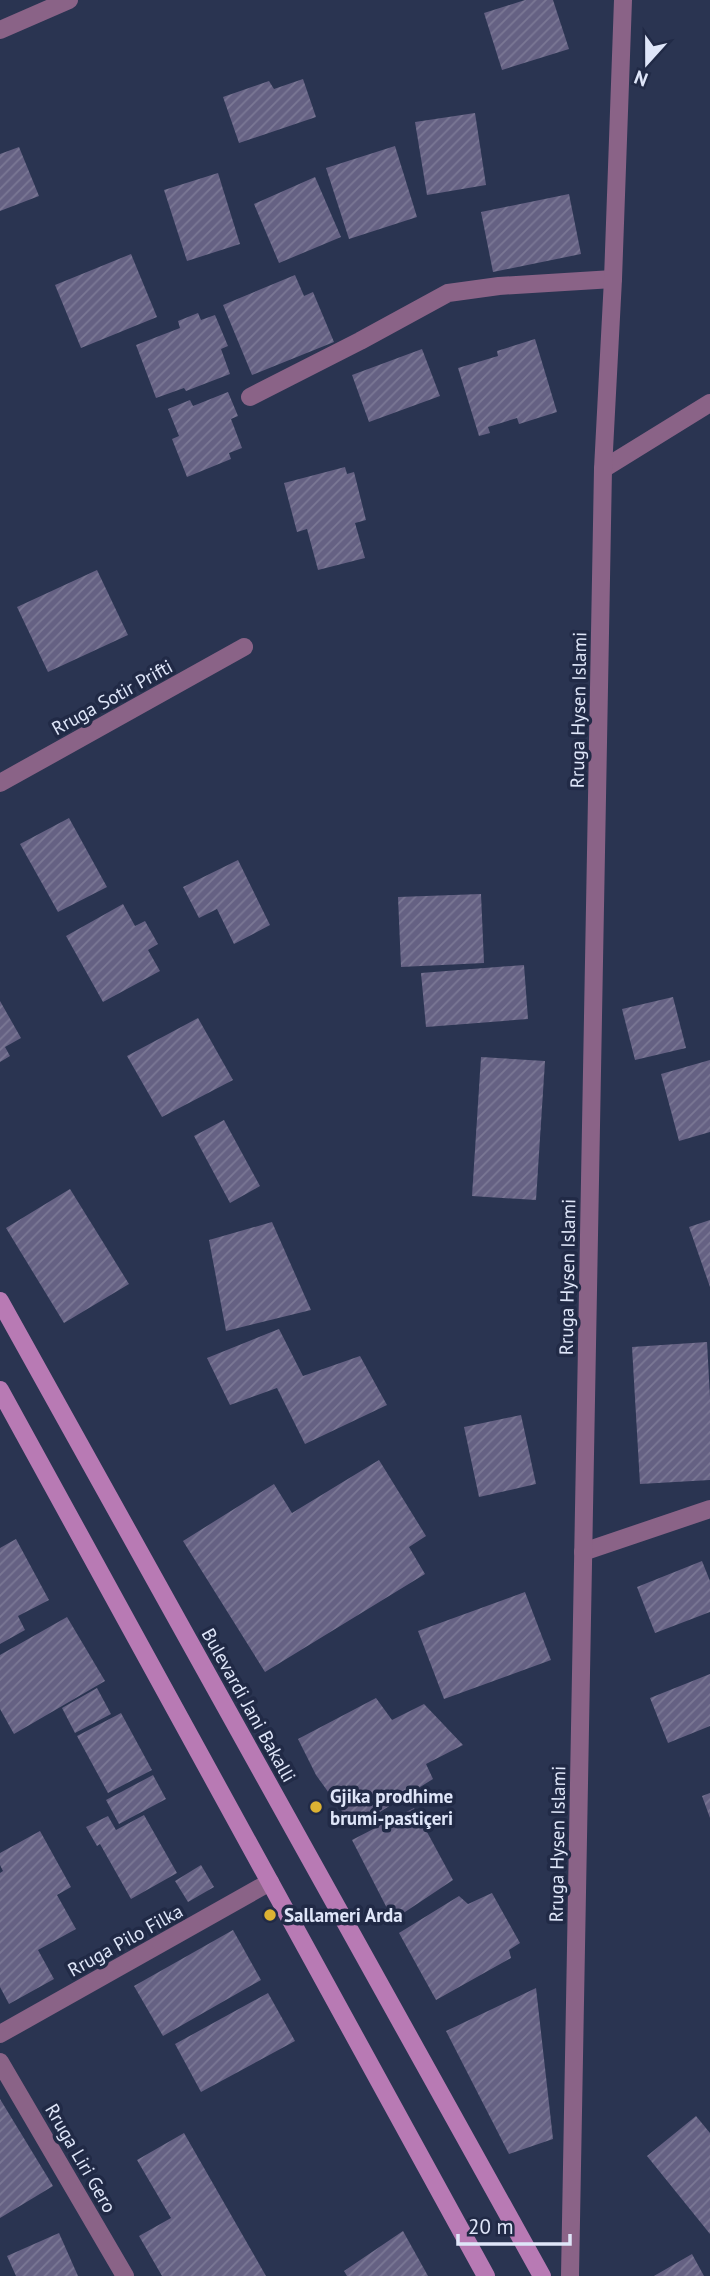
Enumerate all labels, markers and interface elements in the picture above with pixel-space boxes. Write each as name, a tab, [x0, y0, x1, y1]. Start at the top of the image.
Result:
north arrow	[612, 28, 682, 98]
text: N	[631, 65, 651, 92]
street label: Rruga Hysen Islami	[565, 632, 591, 788]
street label: Rruga Sotir Prifti	[47, 654, 177, 740]
street label: Rruga Hysen Islami	[554, 1199, 580, 1355]
street label: Bulevardi Jani Bakalli	[197, 1624, 301, 1786]
street label: Rruga Hysen Islami	[544, 1766, 570, 1922]
place label: Gjika prodhime brumi-pastiçeri	[330, 1784, 453, 1830]
marker: Gjika prodhime brumi-pastiçeri	[308, 1799, 324, 1815]
street label: Rruga Pilo Filka	[63, 1898, 187, 1982]
place label: Sallameri Arda	[284, 1903, 403, 1927]
marker: Sallameri Arda	[262, 1907, 278, 1923]
street label: Rruga Liri Gero	[40, 2099, 122, 2217]
scale bar	[458, 2202, 570, 2246]
text: 20 m	[468, 2213, 514, 2240]

